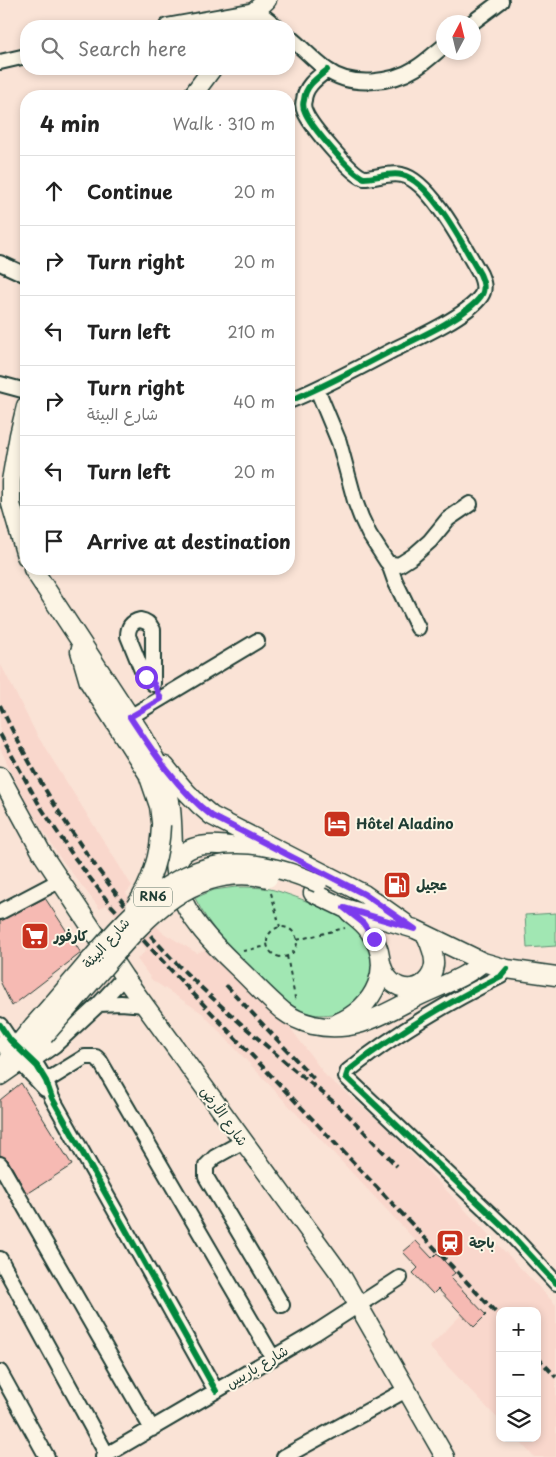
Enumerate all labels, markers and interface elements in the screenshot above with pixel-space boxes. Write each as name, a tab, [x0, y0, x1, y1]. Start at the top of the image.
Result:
north arrow	[436, 15, 481, 60]
search box	[20, 20, 295, 75]
icon: search	[38, 34, 66, 62]
text: Search here	[78, 34, 187, 62]
text: 4 min	[40, 107, 100, 139]
text: Walk · 310 m	[173, 111, 275, 135]
icon: ahead	[40, 177, 68, 205]
text: Continue	[87, 177, 173, 205]
text: 20 m	[234, 179, 275, 203]
icon: right	[40, 247, 68, 275]
text: Turn right	[87, 247, 185, 275]
text: 20 m	[234, 249, 275, 273]
icon: left	[40, 317, 68, 345]
text: Turn left	[87, 317, 171, 345]
text: 210 m	[227, 319, 275, 343]
text: Turn right	[87, 373, 185, 401]
icon: right	[40, 387, 68, 415]
text: 40 m	[233, 389, 275, 413]
text: شارع البيئة	[87, 401, 158, 425]
icon: left	[40, 457, 68, 485]
text: Turn left	[87, 457, 171, 485]
text: 20 m	[234, 459, 275, 483]
icon: arrive	[40, 527, 68, 555]
text: Arrive at destination	[87, 527, 291, 555]
route start	[135, 666, 158, 689]
hotel icon: Hôtel Aladino	[322, 809, 352, 839]
place label: Hôtel Aladino	[356, 813, 453, 834]
fuel station icon: عجيل	[382, 870, 412, 900]
place label: عجيل	[416, 874, 447, 895]
road number: RN6	[134, 888, 172, 906]
street label: شارع البيئة	[77, 912, 134, 973]
supermarket icon: كارفور	[20, 921, 50, 951]
place label: كارفور	[53, 925, 88, 946]
route end	[363, 928, 386, 951]
street label: شارع الأرض	[196, 1081, 253, 1150]
station icon: باجة	[435, 1228, 465, 1258]
place label: باجة	[469, 1232, 494, 1253]
map controls	[496, 1307, 541, 1442]
button: +	[496, 1307, 541, 1352]
street label: شارع باريس	[222, 1340, 292, 1393]
button: −	[496, 1352, 541, 1397]
button: layers	[496, 1397, 541, 1442]

